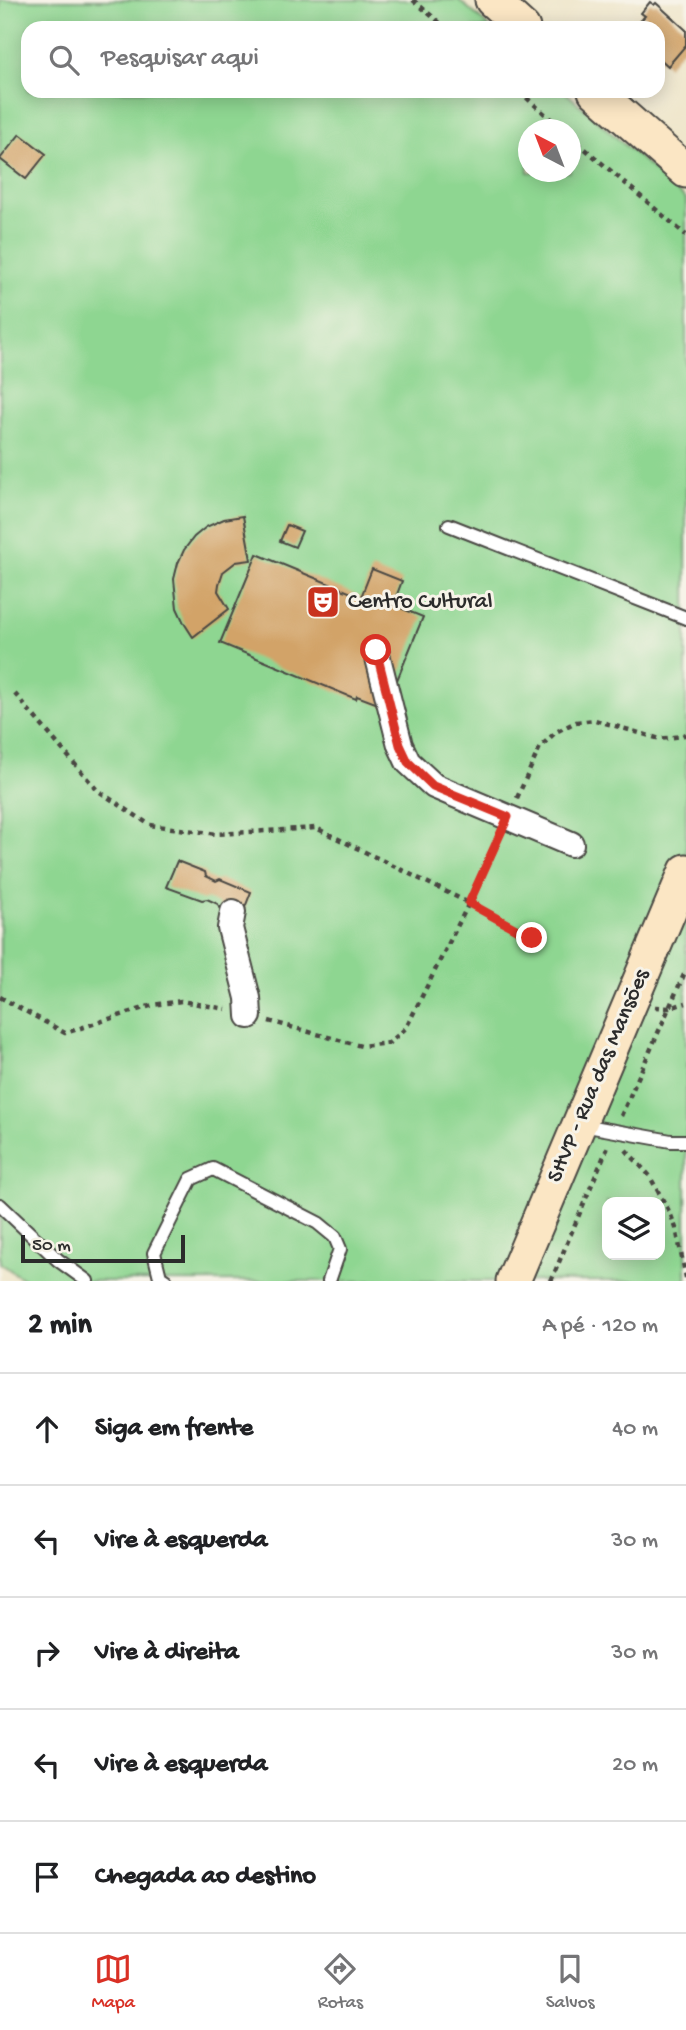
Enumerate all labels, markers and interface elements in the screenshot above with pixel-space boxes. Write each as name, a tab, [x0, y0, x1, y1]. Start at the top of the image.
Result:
search box	[21, 21, 665, 98]
icon: search	[45, 41, 83, 79]
text: Pesquisar aqui	[101, 44, 259, 75]
north arrow	[518, 119, 581, 182]
theatre icon: Centro Cultural	[304, 583, 342, 621]
place label: Centro Cultural	[348, 589, 493, 616]
route start	[360, 634, 391, 665]
route end	[516, 922, 547, 953]
street label: SHVP - Rua das Mansões	[542, 965, 656, 1187]
map controls	[602, 1197, 665, 1260]
button: layers	[602, 1197, 665, 1260]
scale bar	[21, 1232, 186, 1264]
text: 50 m	[32, 1235, 71, 1258]
text: 2 min	[28, 1309, 92, 1344]
text: A pé · 120 m	[542, 1313, 658, 1340]
icon: ahead	[28, 1410, 66, 1448]
text: Siga em frente	[95, 1414, 253, 1445]
text: 40 m	[612, 1416, 658, 1443]
icon: left	[28, 1522, 66, 1560]
text: Vire à esquerda	[95, 1526, 268, 1557]
text: 30 m	[611, 1528, 658, 1555]
icon: right	[28, 1634, 66, 1672]
text: Vire à direita	[95, 1638, 239, 1669]
text: 30 m	[611, 1640, 658, 1667]
icon: left	[28, 1746, 66, 1784]
text: Vire à esquerda	[95, 1750, 268, 1781]
text: 20 m	[612, 1752, 658, 1779]
icon: arrive	[28, 1858, 66, 1896]
text: Chegada ao destino	[95, 1862, 316, 1893]
tab: Mapa	[91, 1950, 135, 2015]
tab: Rotas	[318, 1950, 363, 2015]
tab: Salvos	[546, 1950, 595, 2015]

